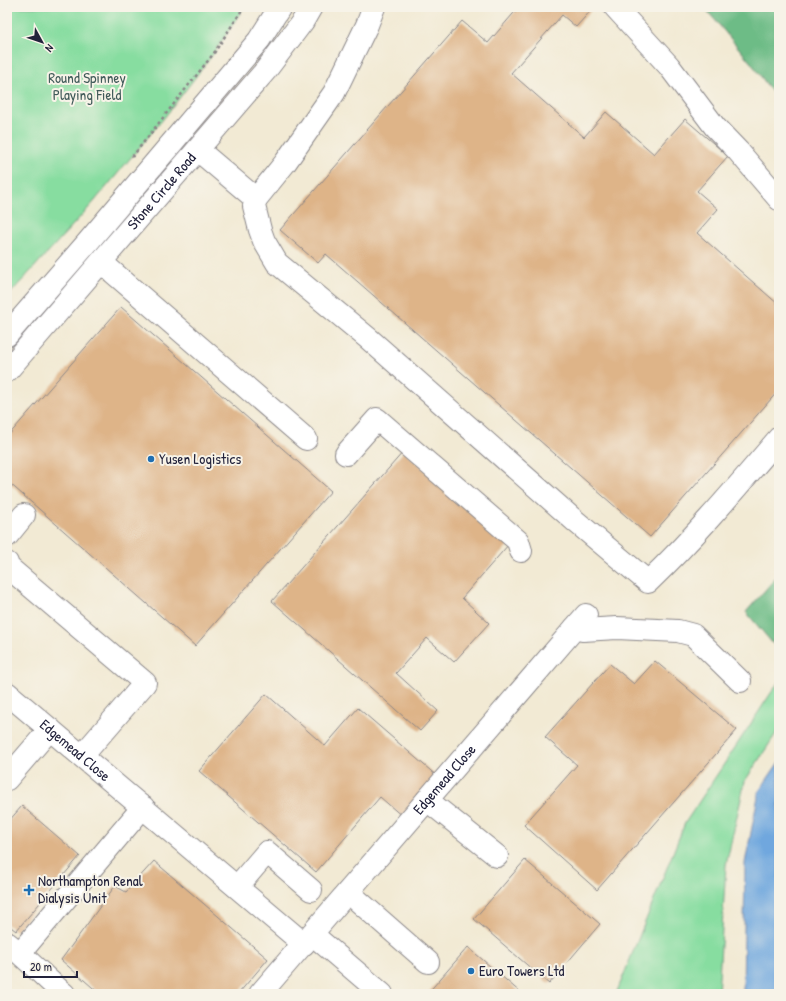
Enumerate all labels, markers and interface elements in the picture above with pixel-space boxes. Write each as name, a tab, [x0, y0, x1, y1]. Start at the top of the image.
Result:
north arrow	[22, 22, 62, 62]
text: N	[42, 42, 57, 55]
park label: Round Spinney Playing Field	[48, 67, 126, 105]
street label: Stone Circle Road	[122, 148, 200, 234]
place label: Yusen Logistics	[159, 448, 241, 469]
marker: Yusen Logistics	[146, 454, 156, 464]
street label: Edgemead Close	[35, 714, 115, 786]
street label: Edgemead Close	[408, 739, 480, 819]
place label: Northampton Renal Dialysis Unit	[38, 870, 143, 908]
marker: Northampton Renal Dialysis Unit	[23, 884, 35, 896]
scale bar	[24, 953, 77, 979]
text: 20 m	[30, 958, 52, 975]
place label: Euro Towers Ltd	[479, 960, 565, 981]
marker: Euro Towers Ltd	[466, 966, 476, 976]

